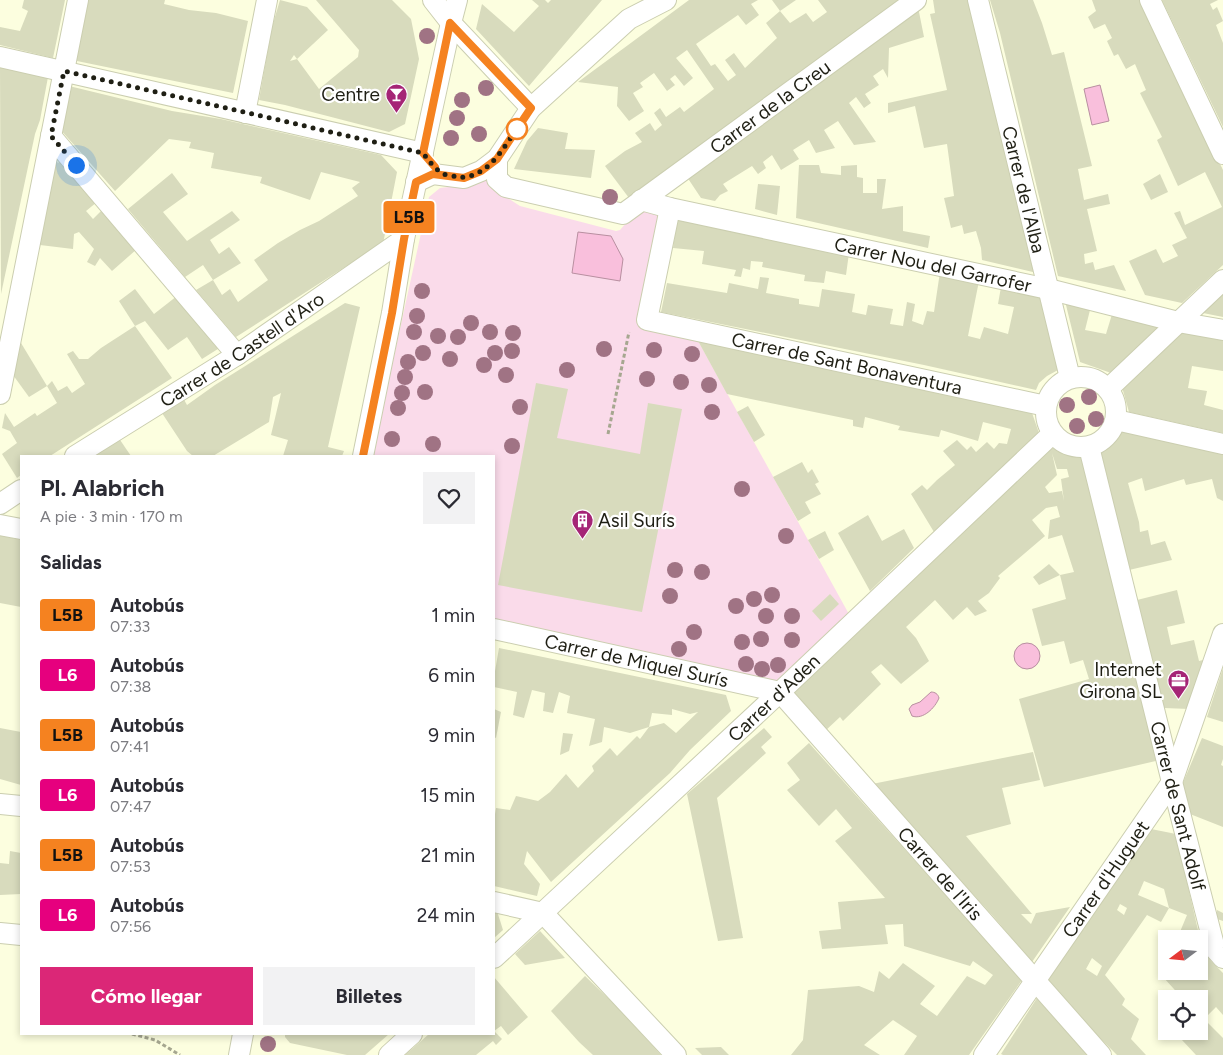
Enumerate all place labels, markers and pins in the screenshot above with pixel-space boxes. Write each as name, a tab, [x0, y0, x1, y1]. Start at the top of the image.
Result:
bar icon: Centre	[384, 82, 408, 113]
place label: Centre	[321, 83, 380, 106]
unlabelled marker	[506, 118, 528, 140]
building icon: Asil Surís	[570, 508, 594, 539]
place label: Asil Surís	[598, 509, 675, 532]
place label: Internet Girona SL	[1079, 658, 1162, 703]
office icon: Internet Girona SL	[1166, 668, 1190, 699]

